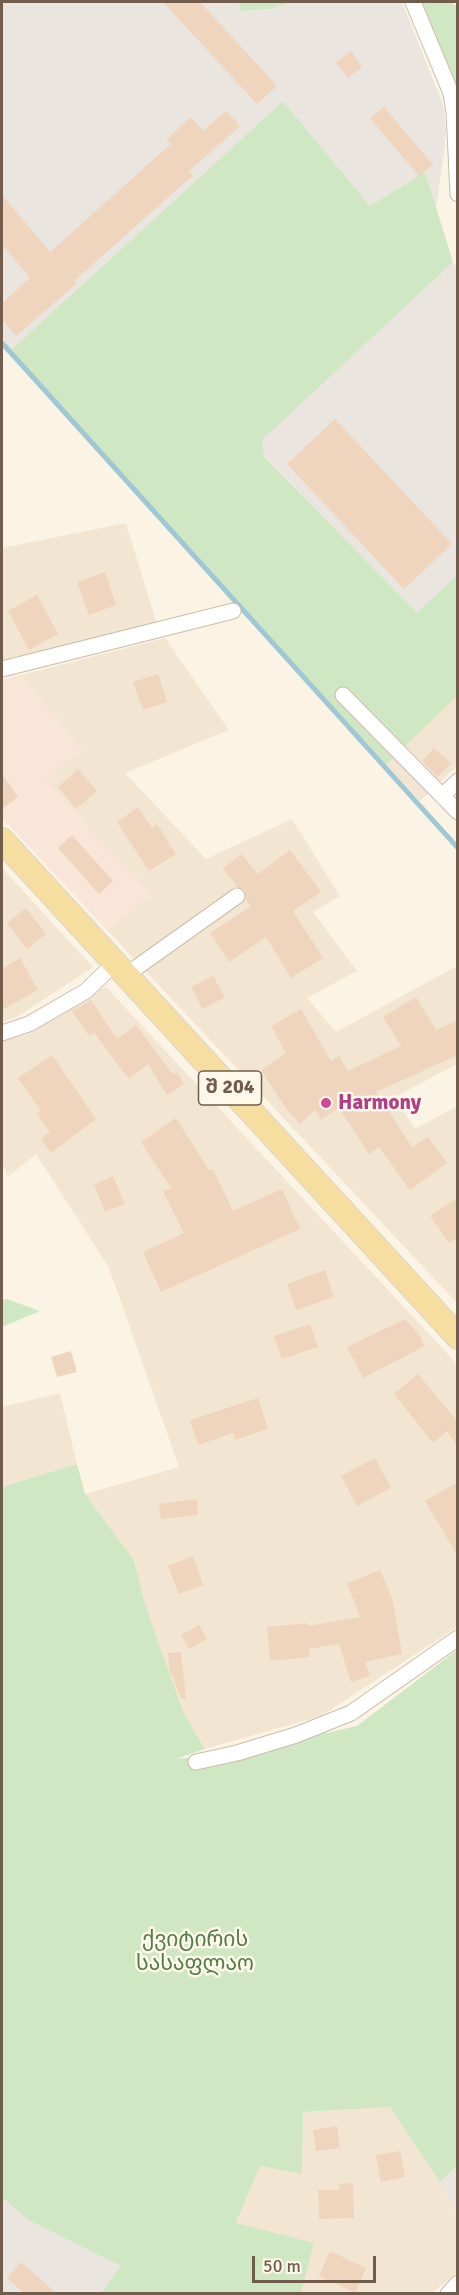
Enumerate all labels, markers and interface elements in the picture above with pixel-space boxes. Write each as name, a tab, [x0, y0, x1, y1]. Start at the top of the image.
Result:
road number: შ 204	[198, 1071, 262, 1105]
place label: Harmony	[338, 1090, 421, 1116]
marker: Harmony	[319, 1096, 333, 1110]
park label: ქვიტირის სასაფლაო	[136, 1927, 254, 1977]
scale bar	[255, 2244, 380, 2282]
text: 50 m	[263, 2255, 301, 2277]

